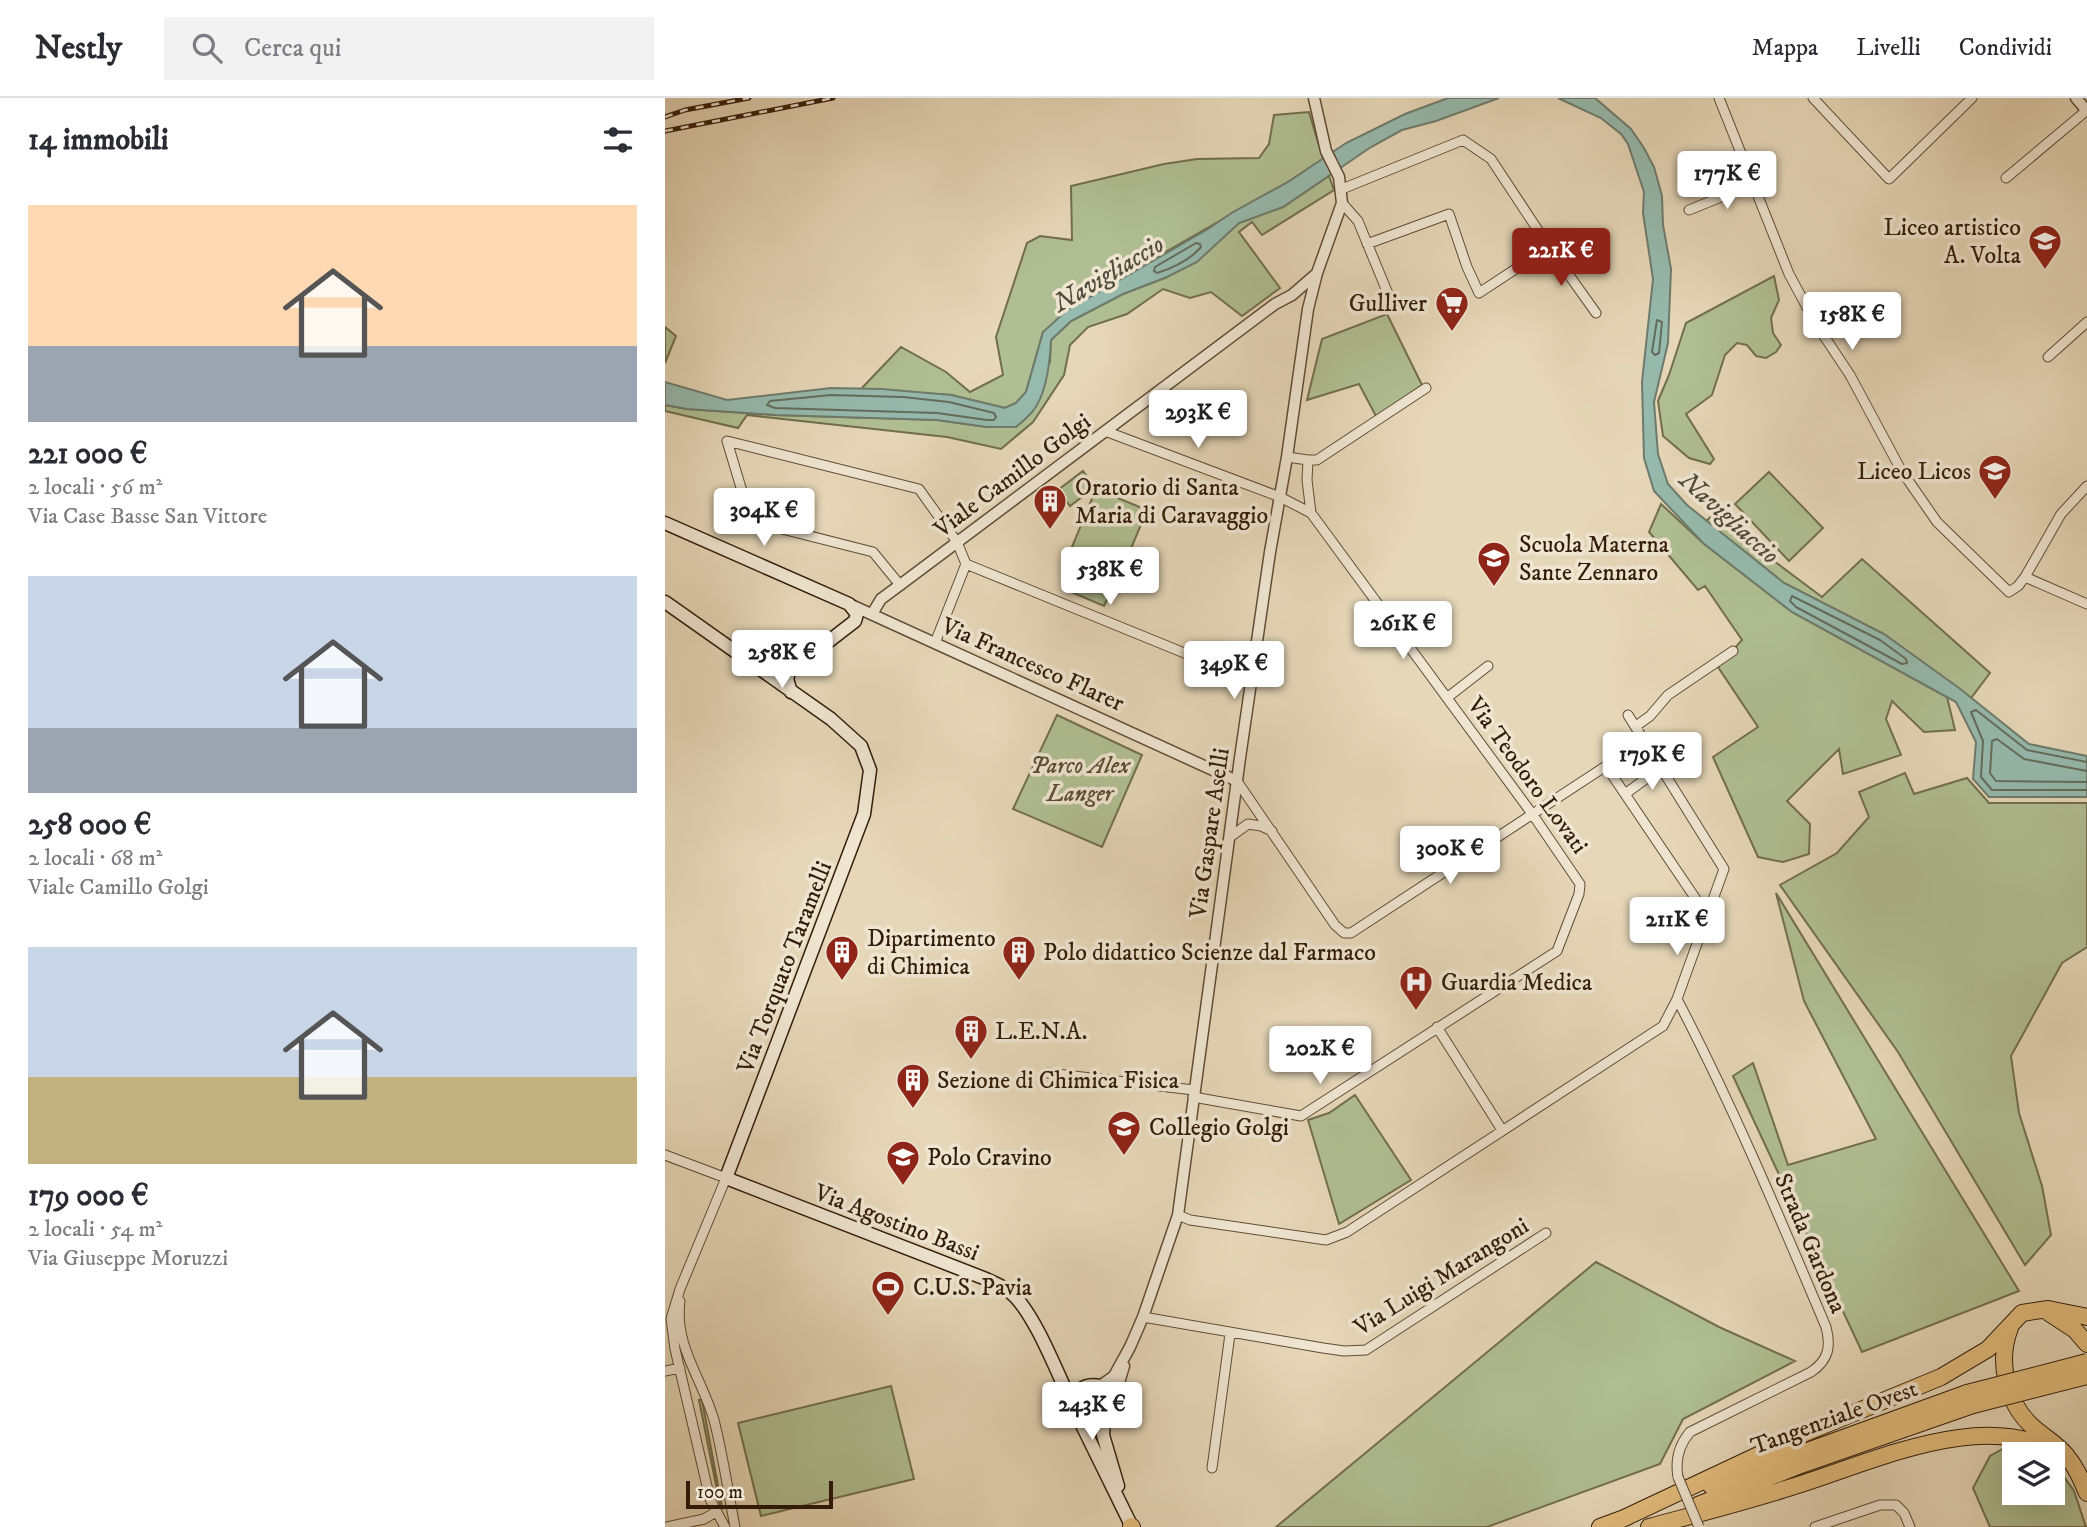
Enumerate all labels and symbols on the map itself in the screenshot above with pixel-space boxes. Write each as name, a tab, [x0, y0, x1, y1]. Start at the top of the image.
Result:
pin: 177K €	[1670, 152, 1784, 211]
place label: Liceo artistico A. Volta	[1884, 213, 2022, 271]
school or university icon: Liceo artistico A. Volta	[2026, 222, 2064, 271]
water label: Navigliaccio	[1045, 228, 1170, 321]
pin: 221K €	[1504, 228, 1618, 288]
supermarket icon: Gulliver	[1433, 284, 1471, 333]
place label: Gulliver	[1349, 289, 1427, 319]
pin: 158K €	[1795, 292, 1909, 352]
pin: 293K €	[1141, 390, 1255, 450]
street label: Viale Camillo Golgi	[927, 407, 1097, 545]
school or university icon: Liceo Licos	[1976, 452, 2014, 501]
place label: Liceo Licos	[1857, 457, 1971, 487]
water label: Navigliaccio	[1670, 463, 1786, 572]
place label: Oratorio di Santa Maria di Caravaggio	[1075, 473, 1268, 531]
building icon: Oratorio di Santa Maria di Caravaggio	[1031, 482, 1069, 531]
pin: 304K €	[707, 489, 821, 548]
place label: Scuola Materna Sante Zennaro	[1519, 530, 1670, 588]
school or university icon: Scuola Materna Sante Zennaro	[1475, 539, 1513, 588]
pin: 538K €	[1053, 547, 1167, 607]
pin: 261K €	[1346, 602, 1460, 661]
street label: Via Francesco Flarer	[936, 611, 1129, 719]
pin: 258K €	[725, 630, 839, 690]
pin: 349K €	[1177, 642, 1291, 701]
street label: Via Teodoro Lovati	[1460, 690, 1594, 860]
pin: 179K €	[1595, 732, 1709, 792]
street label: Via Gaspare Aselli	[1183, 746, 1237, 921]
park label: Parco Alex Langer	[1030, 751, 1132, 809]
pin: 300K €	[1393, 826, 1507, 886]
street label: Via Torquato Taramelli	[730, 857, 839, 1079]
pin: 211K €	[1620, 898, 1734, 957]
place label: Dipartimento di Chimica	[867, 924, 996, 982]
building icon: Dipartimento di Chimica	[823, 933, 861, 982]
building icon: Polo didattico Scienze dal Farmaco	[1000, 933, 1038, 982]
place label: Polo didattico Scienze dal Farmaco	[1043, 938, 1376, 968]
hospital icon: Guardia Medica	[1397, 963, 1435, 1012]
place label: Guardia Medica	[1441, 968, 1593, 998]
building icon: L.E.N.A.	[952, 1012, 990, 1061]
place label: L.E.N.A.	[995, 1017, 1087, 1047]
pin: 202K €	[1263, 1026, 1377, 1086]
building icon: Sezione di Chimica Fisica	[894, 1061, 932, 1110]
place label: Sezione di Chimica Fisica	[937, 1066, 1180, 1096]
school or university icon: Collegio Golgi	[1105, 1108, 1143, 1157]
place label: Collegio Golgi	[1149, 1113, 1289, 1143]
school or university icon: Polo Cravino	[884, 1138, 922, 1187]
place label: Polo Cravino	[927, 1143, 1052, 1173]
street label: Strada Gardona	[1767, 1169, 1853, 1319]
street label: Via Agostino Bassi	[809, 1177, 983, 1268]
street label: Via Luigi Marangoni	[1348, 1211, 1535, 1343]
sports icon: C.U.S. Pavia	[869, 1268, 907, 1317]
place label: C.U.S. Pavia	[913, 1273, 1033, 1303]
street label: Tangenziale Ovest	[1747, 1374, 1922, 1462]
pin: 243K €	[1035, 1382, 1149, 1442]
scale bar	[686, 1478, 833, 1510]

